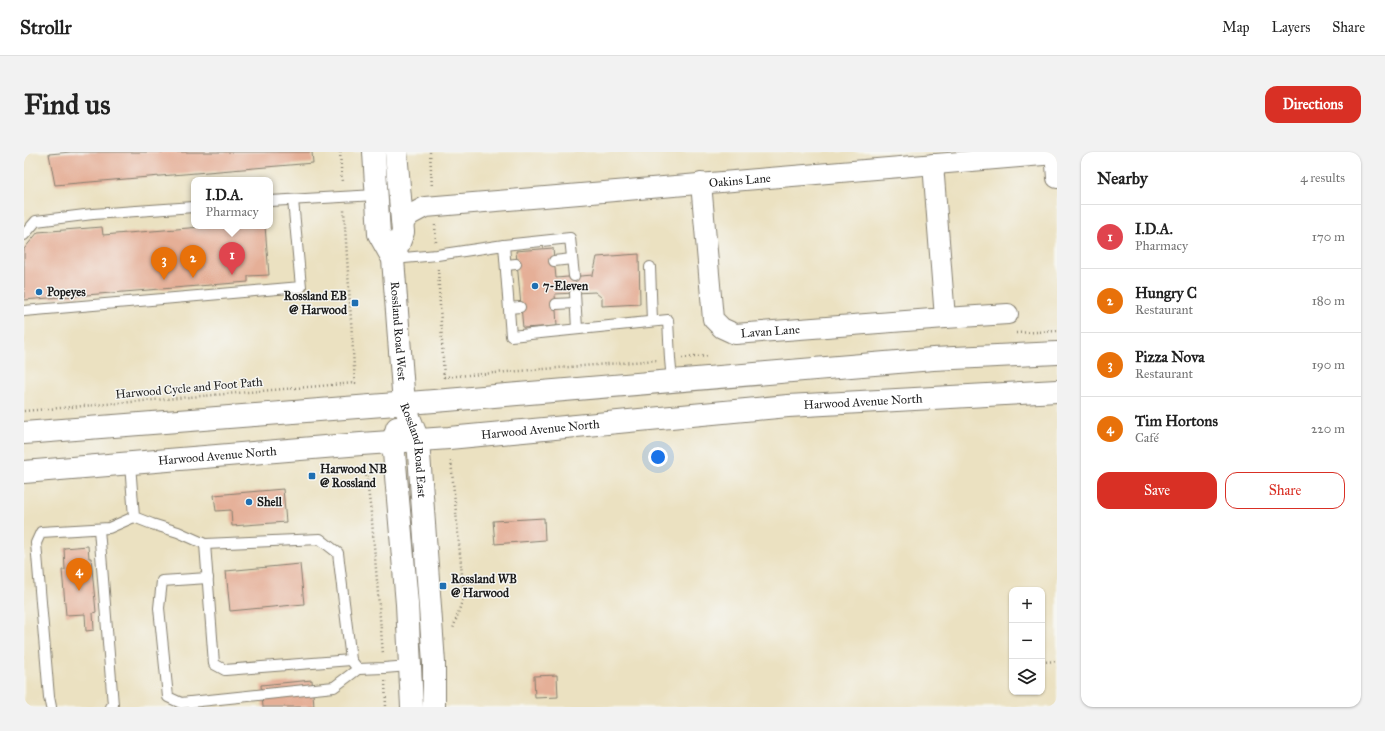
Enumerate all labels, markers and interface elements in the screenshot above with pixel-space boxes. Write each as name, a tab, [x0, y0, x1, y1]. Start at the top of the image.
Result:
text: Strollr	[20, 16, 72, 39]
text: Map	[1222, 19, 1250, 36]
text: Layers	[1272, 19, 1310, 36]
text: Share	[1332, 19, 1365, 36]
button: Directions	[1265, 86, 1361, 123]
text: Find us	[24, 87, 110, 122]
text: Nearby	[1097, 168, 1148, 189]
text: 4 results	[1300, 170, 1345, 186]
street label: Oakins Lane	[708, 171, 771, 190]
popup	[191, 177, 273, 229]
text: I.D.A.	[205, 186, 243, 204]
text: Pharmacy	[205, 204, 259, 220]
text: I.D.A.	[1135, 220, 1173, 238]
text: 1	[1107, 229, 1113, 245]
text: 170 m	[1312, 229, 1345, 245]
text: Pharmacy	[1135, 238, 1188, 254]
pin: 1	[219, 242, 245, 275]
pin: 2	[180, 245, 206, 278]
pin: 3	[151, 247, 177, 280]
place label: 7-Eleven	[543, 279, 589, 293]
street label: Rossland Road West	[388, 281, 409, 382]
marker: 7-Eleven	[530, 281, 540, 291]
text: Hungry C	[1135, 284, 1197, 302]
place label: Popeyes	[47, 285, 86, 300]
marker: Popeyes	[34, 287, 44, 297]
place label: Rossland EB @ Harwood	[284, 289, 348, 317]
text: 2	[1107, 293, 1113, 309]
text: 180 m	[1312, 293, 1345, 309]
marker: Rossland EB @ Harwood	[350, 298, 360, 308]
text: Restaurant	[1135, 302, 1193, 318]
street label: Lavan Lane	[740, 322, 800, 341]
text: Pizza Nova	[1135, 348, 1205, 366]
text: 3	[1107, 357, 1113, 373]
text: 190 m	[1312, 357, 1345, 373]
text: Restaurant	[1135, 366, 1193, 382]
street label: Harwood Cycle and Foot Path	[115, 375, 264, 401]
street label: Harwood Avenue North	[803, 391, 923, 412]
street label: Rossland Road East	[397, 401, 429, 499]
text: Tim Hortons	[1135, 412, 1218, 430]
street label: Harwood Avenue North	[480, 417, 600, 442]
text: 4	[1106, 421, 1114, 437]
text: 220 m	[1311, 421, 1345, 437]
text: Café	[1135, 430, 1159, 446]
street label: Harwood Avenue North	[157, 444, 278, 468]
your location	[648, 447, 668, 467]
place label: Harwood NB @ Rossland	[320, 462, 387, 490]
marker: Harwood NB @ Rossland	[307, 471, 317, 481]
button: Save	[1097, 472, 1217, 509]
button: Share	[1225, 472, 1345, 509]
place label: Shell	[257, 495, 283, 509]
marker: Shell	[244, 497, 254, 507]
pin: 4	[66, 558, 92, 591]
place label: Rossland WB @ Harwood	[451, 572, 517, 600]
marker: Rossland WB @ Harwood	[438, 581, 448, 591]
map controls	[1009, 587, 1045, 695]
button: +	[1009, 587, 1045, 623]
button: −	[1009, 623, 1045, 659]
button: layers	[1009, 659, 1045, 695]

